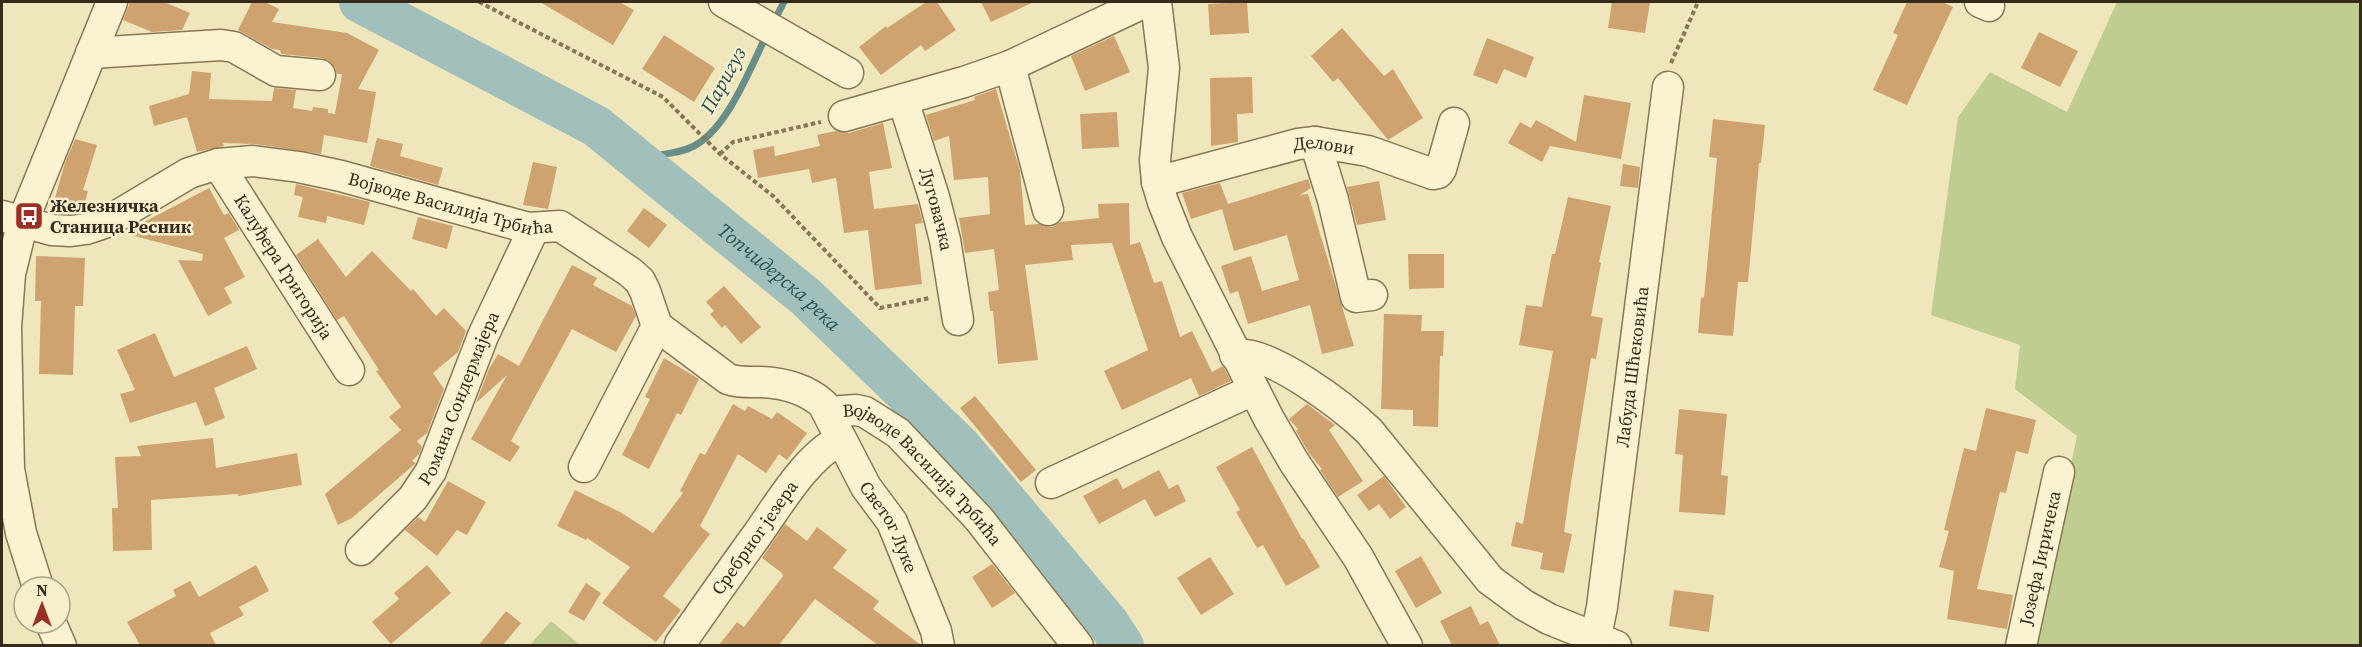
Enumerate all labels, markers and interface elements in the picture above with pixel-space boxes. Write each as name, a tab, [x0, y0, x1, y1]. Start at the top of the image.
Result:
water label: Паригуз	[693, 41, 753, 119]
street label: Делови	[1291, 129, 1357, 161]
street label: Луговачка	[913, 164, 960, 253]
street label: Војводе Василија Трбића	[345, 166, 554, 241]
street label: Калуђера Григорија	[228, 189, 340, 345]
place label: Железничка Станица Ресник	[50, 193, 192, 239]
bus stop icon: Железничка Станица Ресник	[13, 200, 45, 232]
water label: Топчидерска река	[712, 216, 847, 338]
street label: Лабуда Шћековића	[1609, 284, 1655, 449]
street label: Романа Сондермајера	[412, 306, 505, 490]
street label: Војводе Василија Трбића	[842, 397, 1009, 551]
street label: Сребрног језера	[705, 474, 804, 600]
street label: Светог Луке	[854, 476, 924, 576]
street label: Јозефа Јиричека	[2013, 487, 2067, 629]
north arrow	[12, 575, 72, 635]
text: N	[36, 579, 48, 601]

